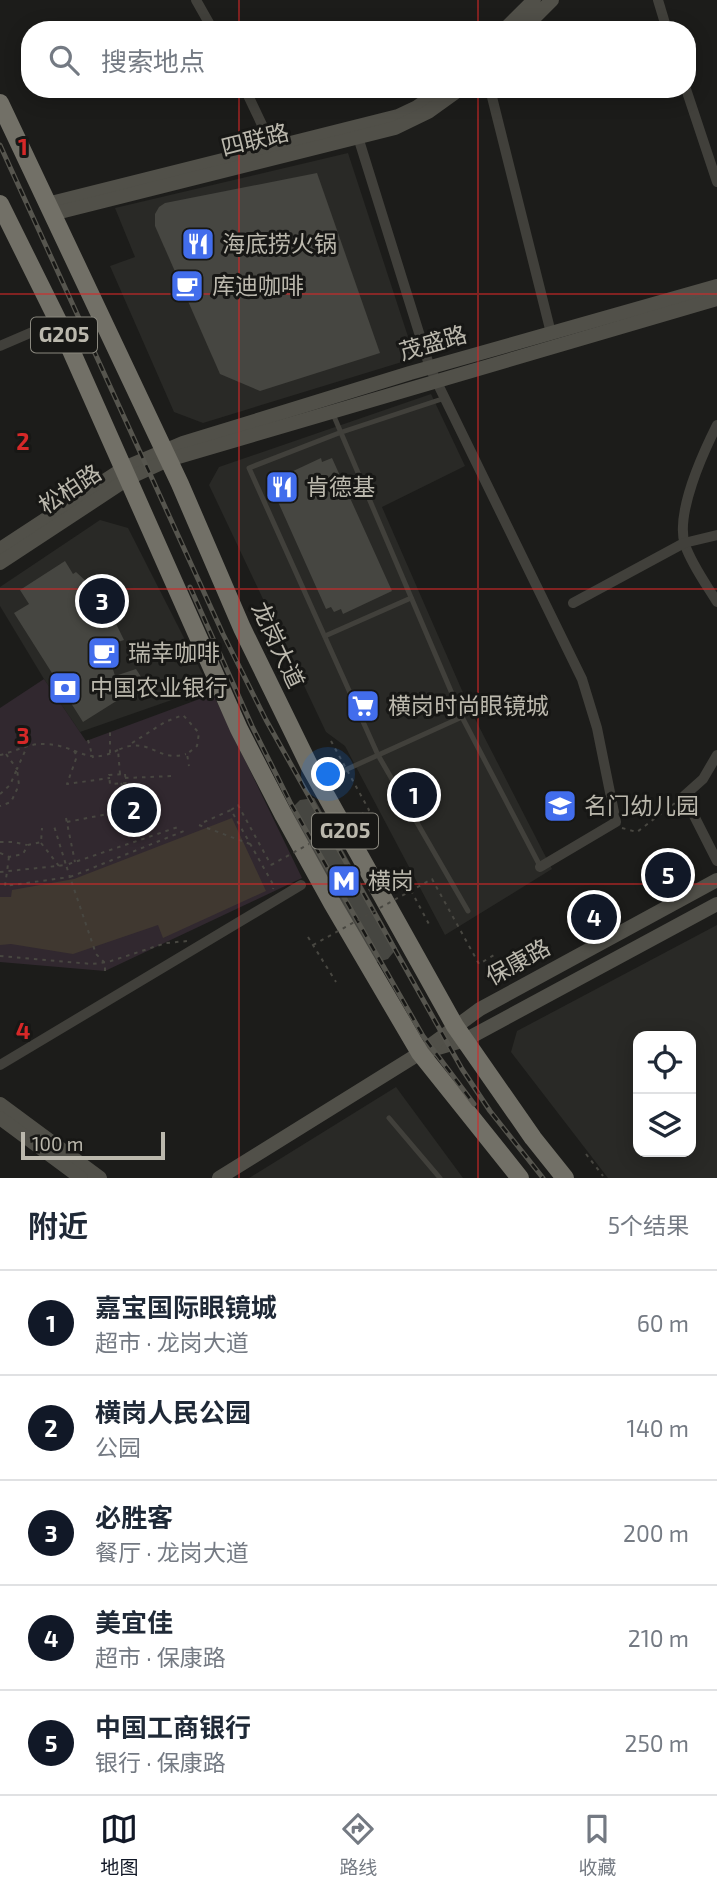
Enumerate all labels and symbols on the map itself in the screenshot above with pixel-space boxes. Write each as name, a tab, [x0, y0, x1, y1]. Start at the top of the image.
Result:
street label: 四联路	[218, 117, 292, 161]
text: 1	[18, 132, 28, 160]
restaurant icon: 海底捞火锅	[179, 225, 217, 263]
place label: 海底捞火锅	[222, 229, 337, 257]
cafe icon: 库迪咖啡	[168, 267, 206, 305]
place label: 库迪咖啡	[212, 271, 304, 299]
road number: G205	[31, 318, 97, 352]
street label: 茂盛路	[396, 319, 470, 365]
text: 2	[16, 427, 30, 455]
street label: 松柏路	[33, 458, 106, 519]
restaurant icon: 肯德基	[263, 468, 301, 506]
place label: 肯德基	[306, 472, 375, 500]
pin: 3	[79, 575, 125, 627]
street label: 龙岗大道	[247, 597, 311, 692]
cafe icon: 瑞幸咖啡	[85, 634, 123, 672]
place label: 瑞幸咖啡	[128, 638, 220, 666]
bank icon: 中国农业银行	[46, 669, 84, 707]
place label: 中国农业银行	[90, 673, 228, 701]
supermarket icon: 横岗时尚眼镜城	[344, 687, 382, 725]
place label: 横岗时尚眼镜城	[388, 691, 549, 719]
text: 3	[16, 721, 30, 749]
your location	[311, 757, 345, 791]
pin: 1	[391, 769, 437, 821]
pin: 2	[111, 784, 157, 836]
school or university icon: 名门幼儿园	[541, 787, 579, 825]
place label: 名门幼儿园	[584, 791, 699, 819]
road number: G205	[312, 814, 378, 848]
pin: 5	[645, 849, 691, 901]
metro station icon: 横岗	[325, 862, 363, 900]
place label: 横岗	[368, 866, 414, 894]
pin: 4	[571, 891, 617, 943]
street label: 保康路	[481, 932, 554, 990]
text: 4	[16, 1016, 30, 1044]
scale bar	[21, 1129, 164, 1161]

